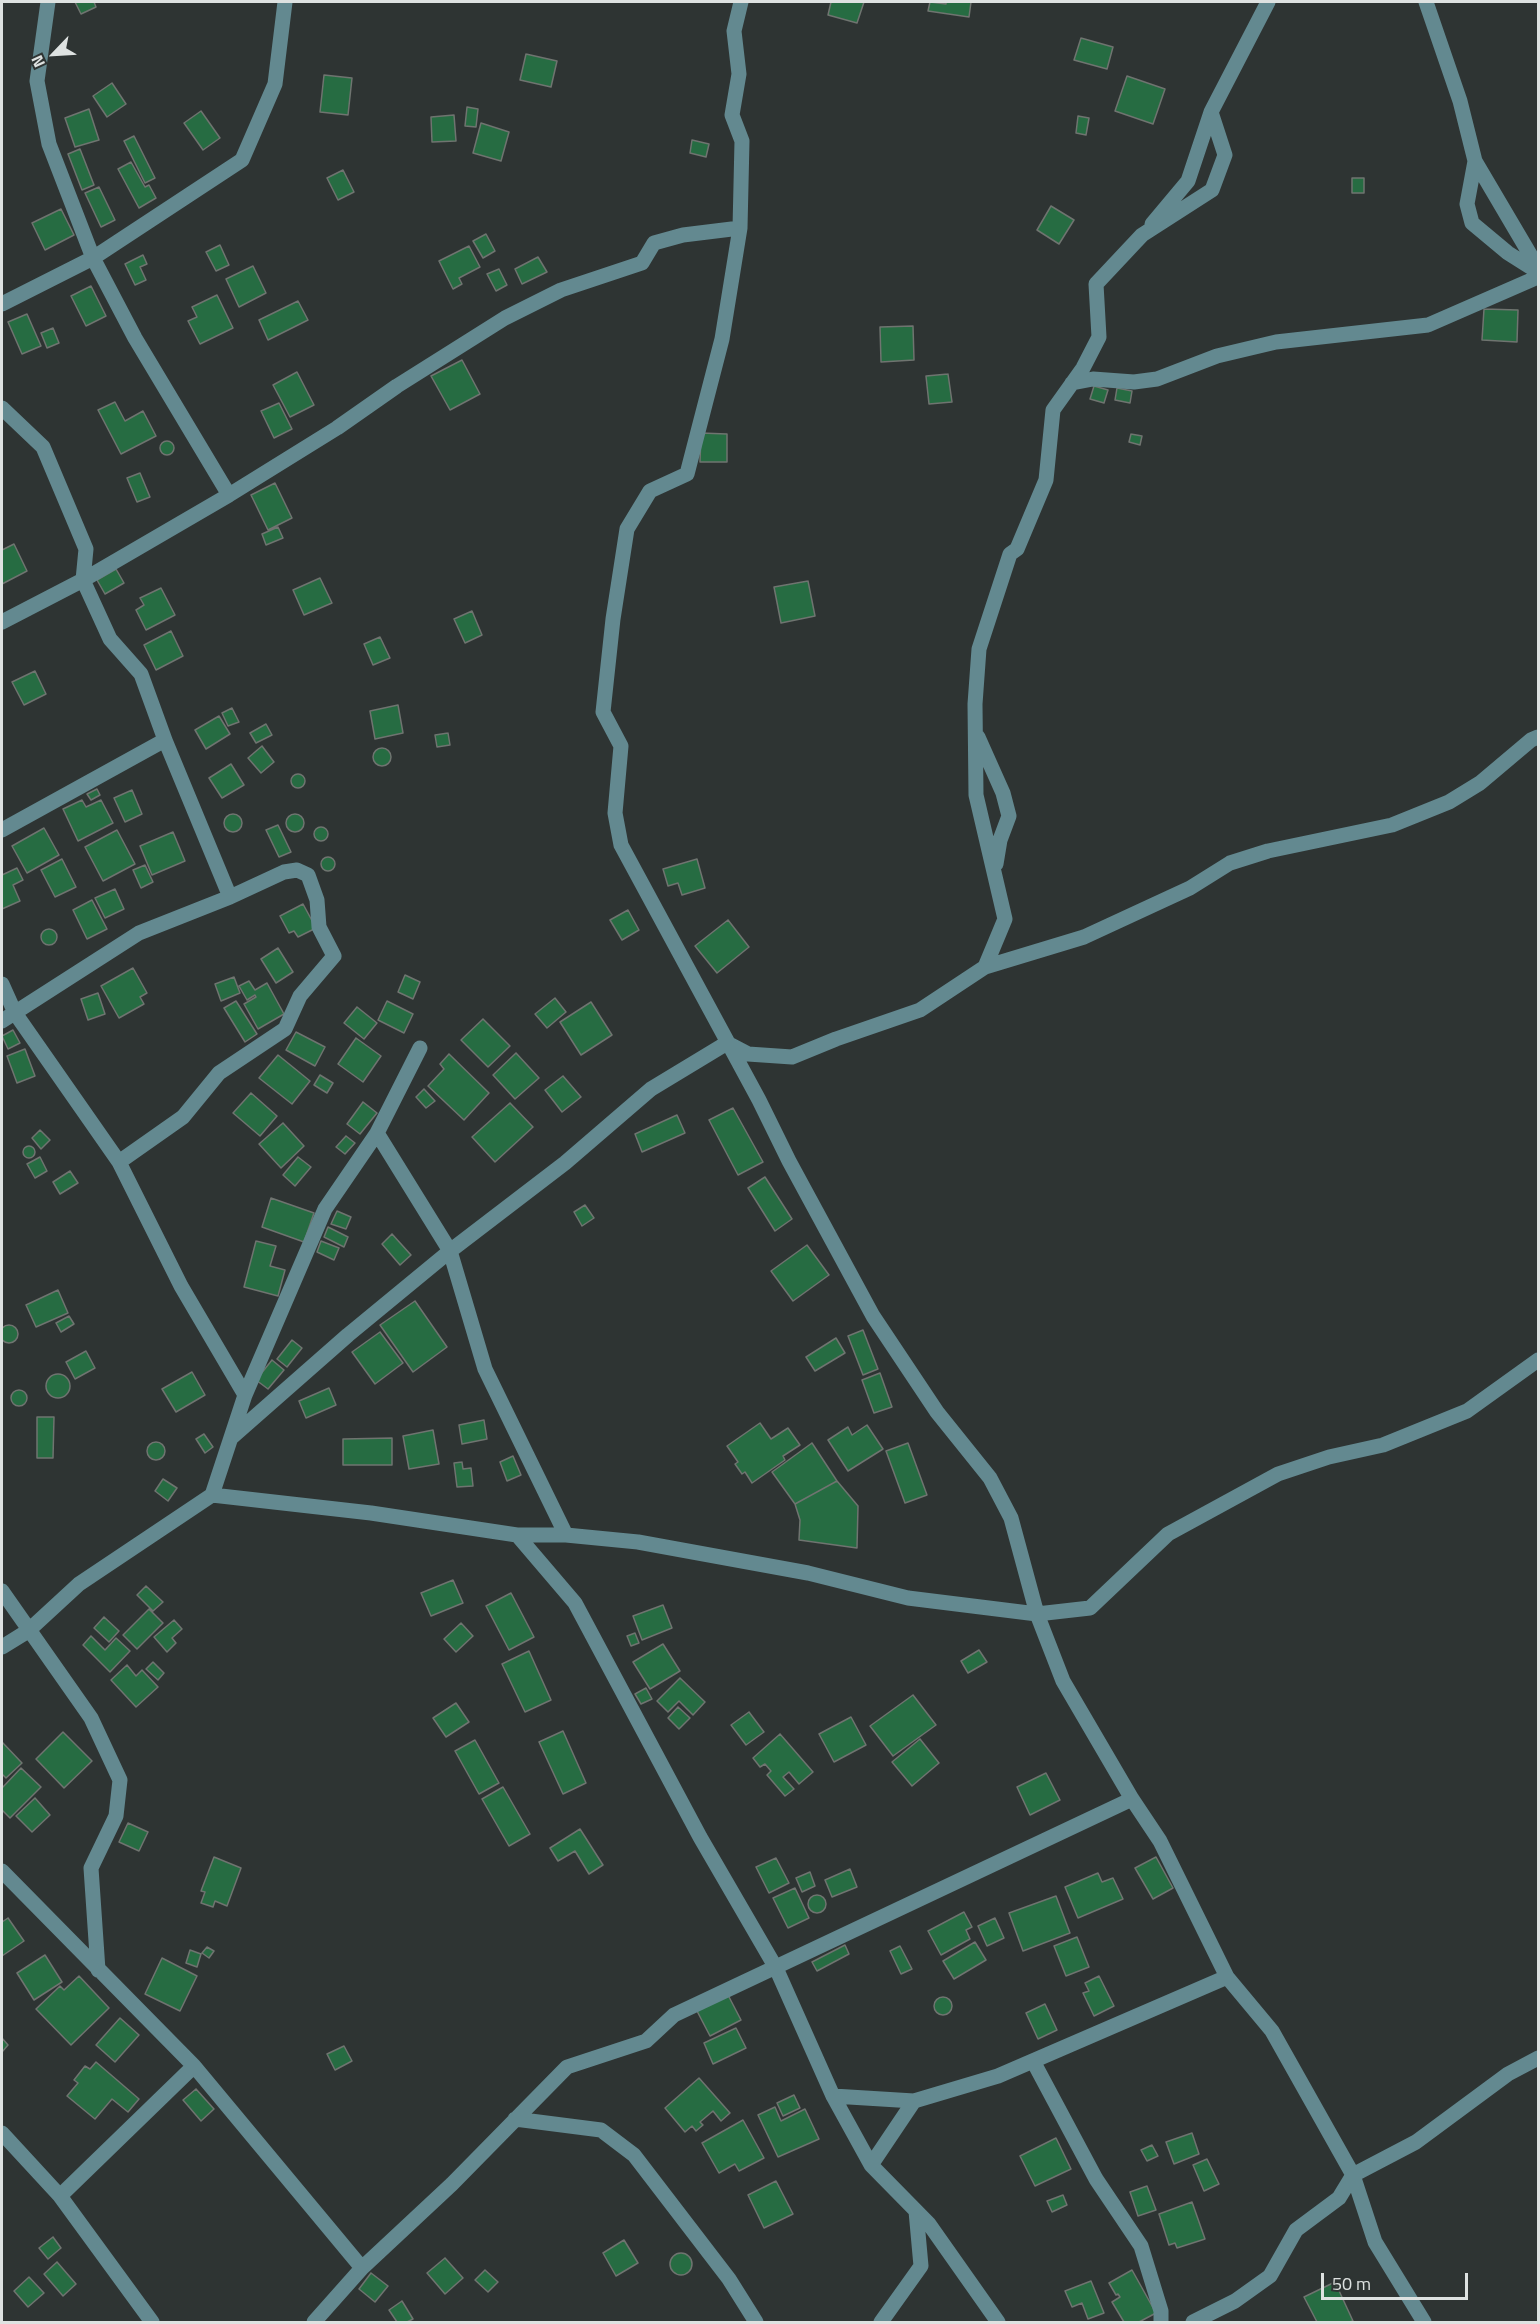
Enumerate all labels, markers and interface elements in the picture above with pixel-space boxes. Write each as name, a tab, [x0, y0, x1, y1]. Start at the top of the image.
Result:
north arrow	[24, 24, 84, 84]
text: N	[24, 52, 51, 72]
scale bar	[1324, 2261, 1471, 2299]
text: 50 m	[1332, 2270, 1371, 2297]

